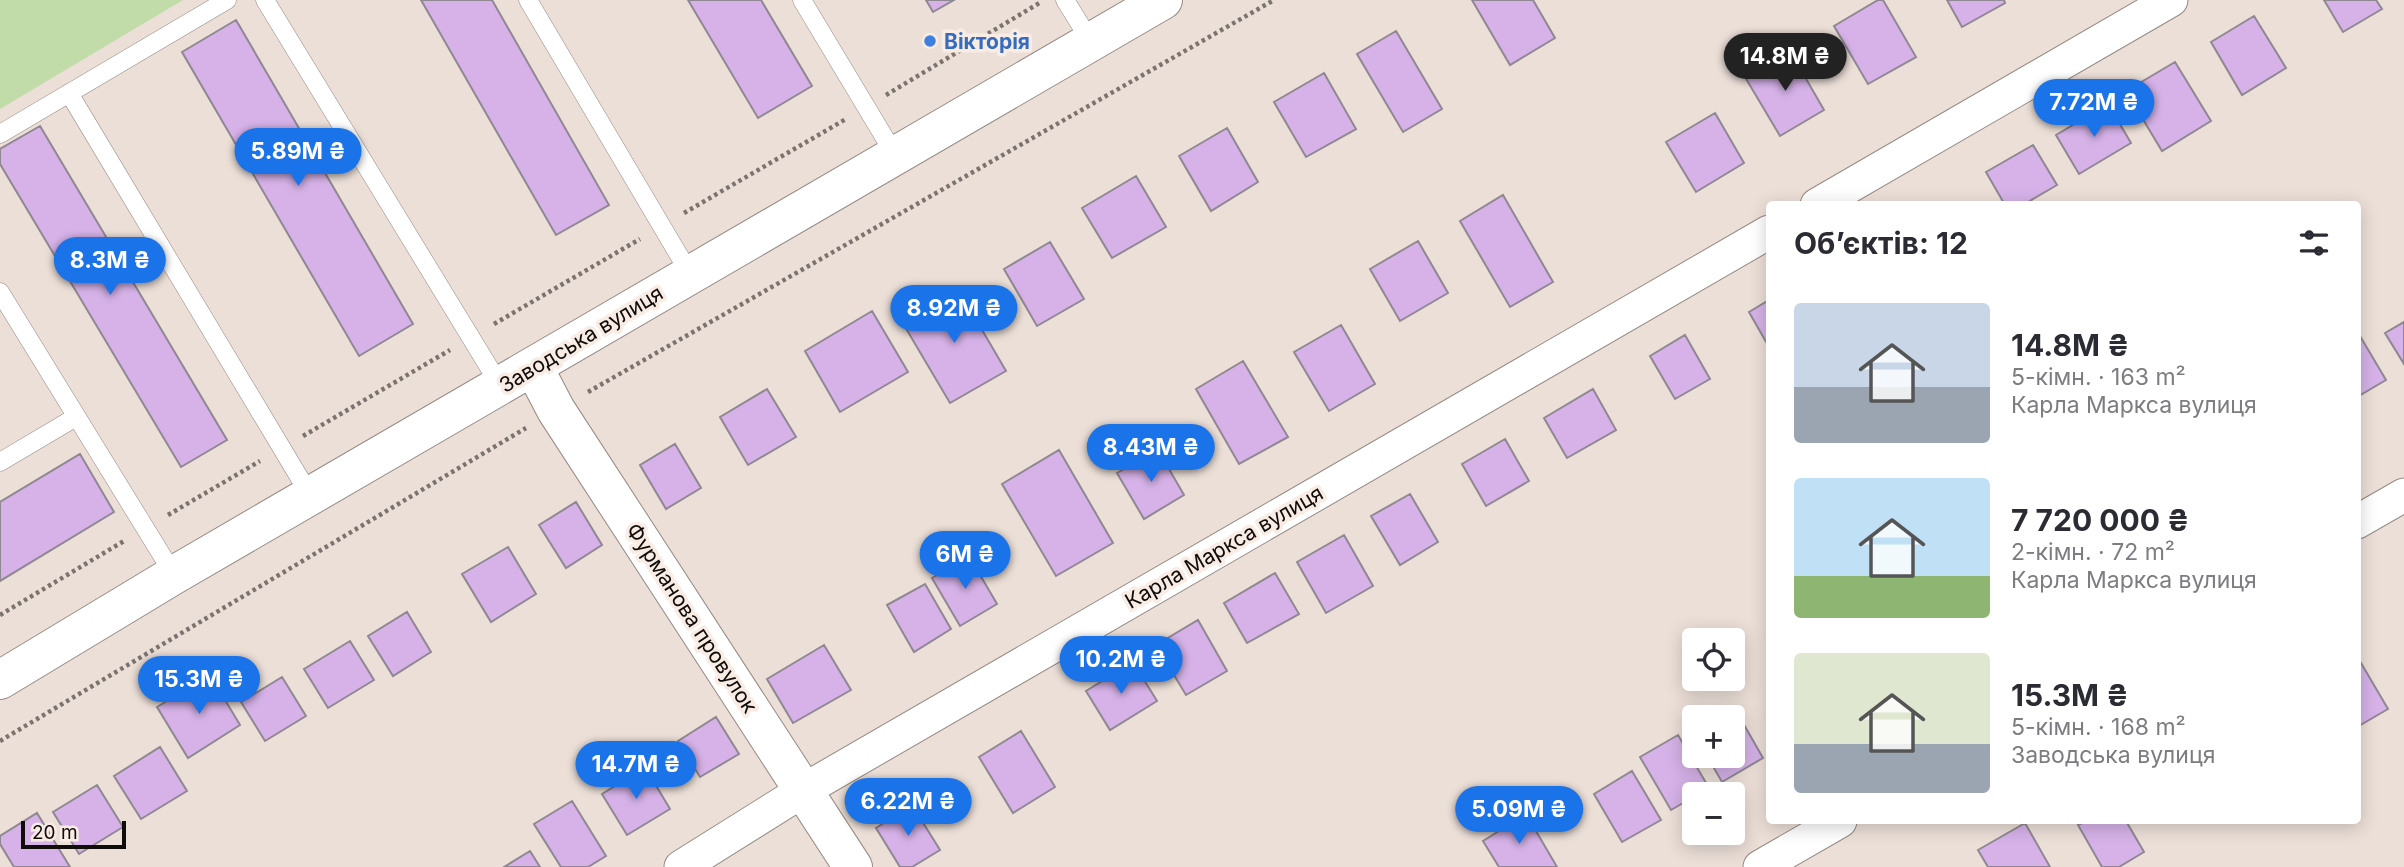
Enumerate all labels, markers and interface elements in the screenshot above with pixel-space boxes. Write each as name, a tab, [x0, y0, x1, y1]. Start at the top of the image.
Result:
place label: Вікторія	[944, 29, 1030, 54]
marker: Вікторія	[922, 33, 938, 49]
pin: 14.8M ₴	[1720, 34, 1850, 93]
text: 14.8M ₴	[1740, 42, 1830, 70]
pin: 7.72M ₴	[2029, 80, 2159, 139]
text: 7.72M ₴	[2049, 88, 2139, 116]
pin: 5.89M ₴	[233, 128, 363, 188]
text: 5.89M ₴	[251, 137, 345, 165]
icon: filters	[2295, 224, 2333, 262]
text: Об’єктів: 12	[1794, 225, 1968, 261]
pin: 8.3M ₴	[53, 238, 167, 297]
text: 8.3M ₴	[70, 246, 150, 274]
street label: Заводська вулиця	[495, 280, 667, 398]
pin: 8.92M ₴	[889, 286, 1019, 345]
text: 8.92M ₴	[906, 294, 1002, 322]
text: 14.8M ₴	[2011, 327, 2129, 363]
icon: home	[1850, 331, 1934, 415]
text: 5-кімн. · 163 m²	[2011, 363, 2186, 391]
text: Карла Маркса вулиця	[2011, 391, 2257, 419]
pin: 8.43M ₴	[1086, 424, 1216, 484]
text: 8.43M ₴	[1103, 433, 1199, 461]
street label: Карла Маркса вулиця	[1121, 480, 1327, 614]
text: 7 720 000 ₴	[2011, 502, 2189, 538]
icon: home	[1850, 506, 1934, 590]
street label: Фурманова провулок	[621, 518, 763, 718]
pin: 6M ₴	[924, 532, 1006, 591]
text: 2-кімн. · 72 m²	[2011, 538, 2175, 566]
text: 6M ₴	[936, 540, 994, 568]
text: Карла Маркса вулиця	[2011, 566, 2257, 594]
map controls	[1682, 628, 1745, 845]
button: locate	[1682, 628, 1745, 691]
pin: 10.2M ₴	[1056, 636, 1186, 696]
text: 10.2M ₴	[1076, 645, 1166, 673]
pin: 15.3M ₴	[134, 656, 264, 716]
text: 15.3M ₴	[154, 665, 244, 693]
text: 15.3M ₴	[2011, 677, 2128, 713]
icon: home	[1850, 681, 1934, 765]
button: +	[1682, 705, 1745, 768]
text: 5-кімн. · 168 m²	[2011, 713, 2186, 741]
text: Заводська вулиця	[2011, 741, 2215, 769]
pin: 14.7M ₴	[571, 742, 701, 801]
text: 14.7M ₴	[591, 750, 681, 778]
pin: 6.22M ₴	[843, 778, 973, 838]
button: −	[1682, 782, 1745, 845]
pin: 5.09M ₴	[1454, 786, 1584, 846]
text: 6.22M ₴	[861, 787, 955, 815]
text: 5.09M ₴	[1471, 795, 1567, 823]
scale bar	[21, 818, 126, 850]
text: 20 m	[32, 821, 78, 844]

